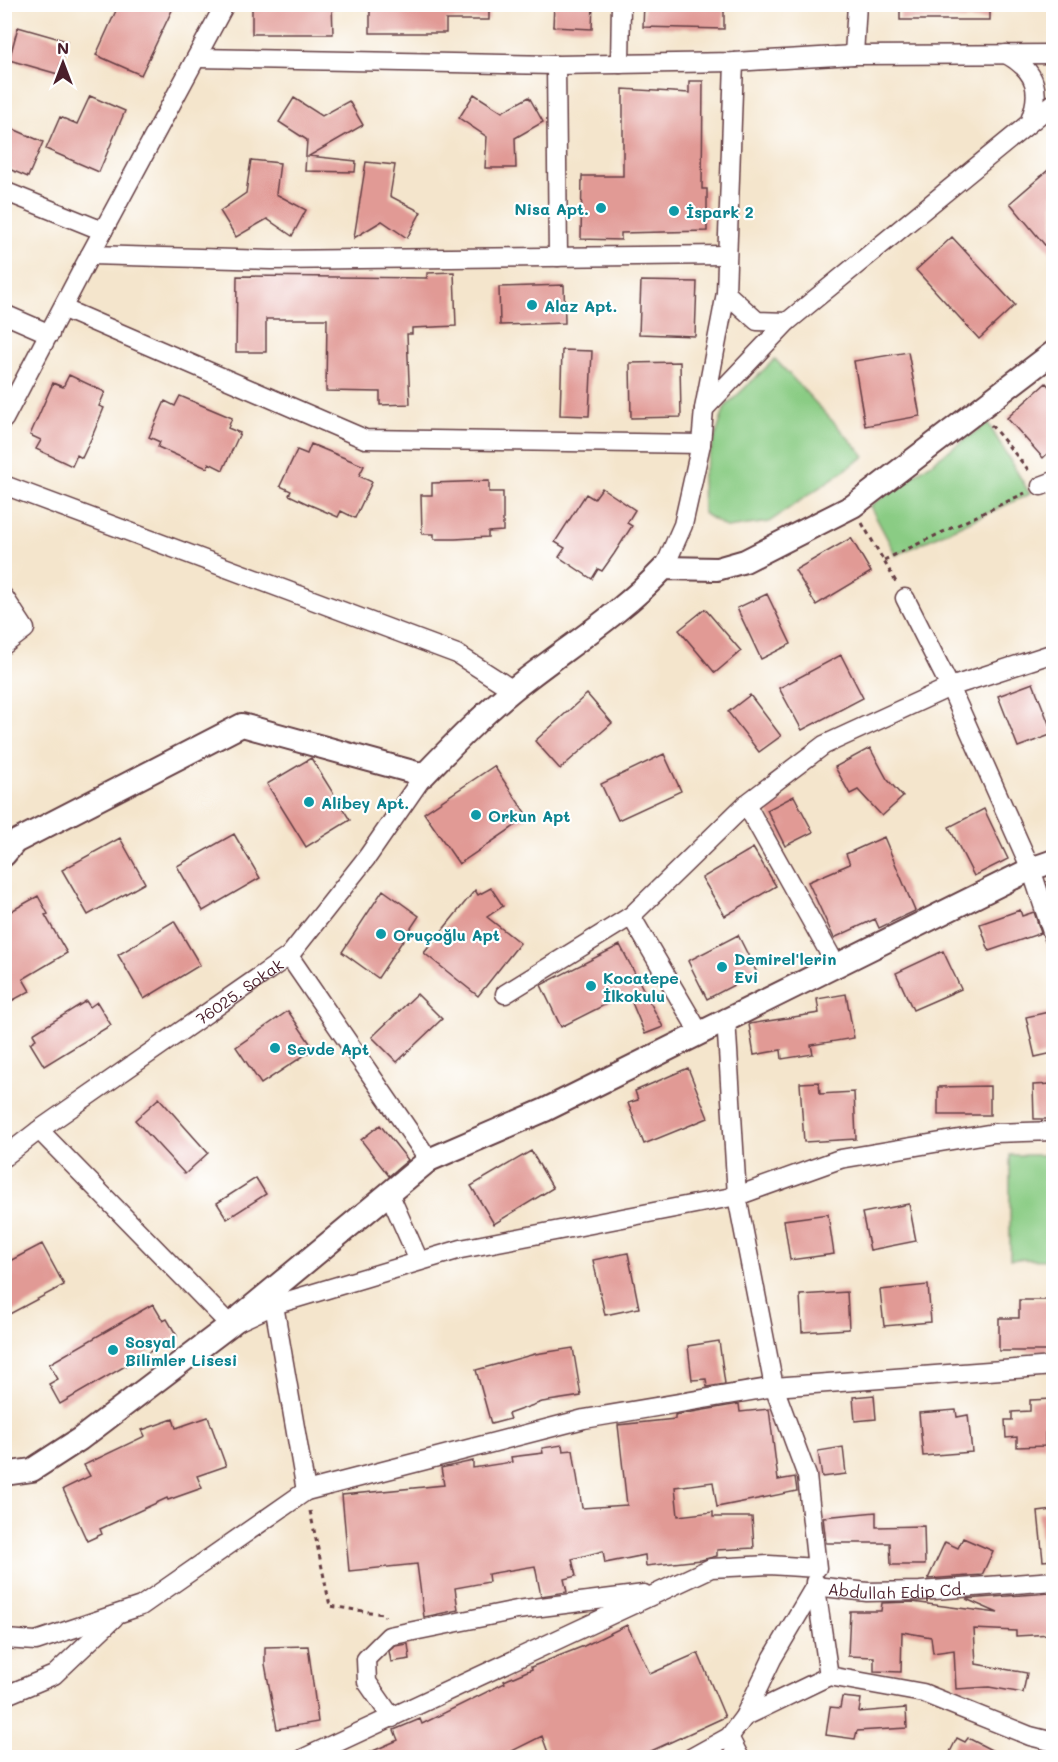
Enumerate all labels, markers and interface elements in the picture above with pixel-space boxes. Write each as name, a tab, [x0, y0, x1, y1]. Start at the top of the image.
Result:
north arrow	[33, 33, 93, 93]
text: N	[57, 37, 69, 58]
place label: Nisa Apt.	[515, 198, 589, 219]
marker: Nisa Apt.	[594, 201, 608, 215]
place label: İspark 2	[686, 201, 754, 222]
marker: İspark 2	[667, 204, 681, 218]
place label: Alaz Apt.	[544, 295, 617, 316]
marker: Alaz Apt.	[525, 298, 539, 312]
place label: Alibey Apt.	[321, 792, 409, 813]
marker: Alibey Apt.	[302, 795, 316, 809]
place label: Orkun Apt	[488, 805, 570, 826]
marker: Orkun Apt	[469, 808, 483, 822]
place label: Oruçoğlu Apt	[393, 924, 500, 945]
marker: Oruçoğlu Apt	[374, 927, 388, 941]
place label: Demirel'lerin Evi	[734, 948, 836, 987]
street label: 76025. Sokak	[191, 953, 287, 1028]
marker: Demirel'lerin Evi	[715, 960, 729, 974]
place label: Kocatepe İlkokulu	[603, 967, 679, 1006]
marker: Kocatepe İlkokulu	[584, 979, 598, 993]
place label: Sevde Apt	[287, 1038, 369, 1059]
marker: Sevde Apt	[268, 1041, 282, 1055]
place label: Sosyal Bilimler Lisesi	[125, 1331, 237, 1370]
marker: Sosyal Bilimler Lisesi	[106, 1343, 120, 1357]
street label: Abdullah Edip Cd.	[827, 1577, 967, 1603]

